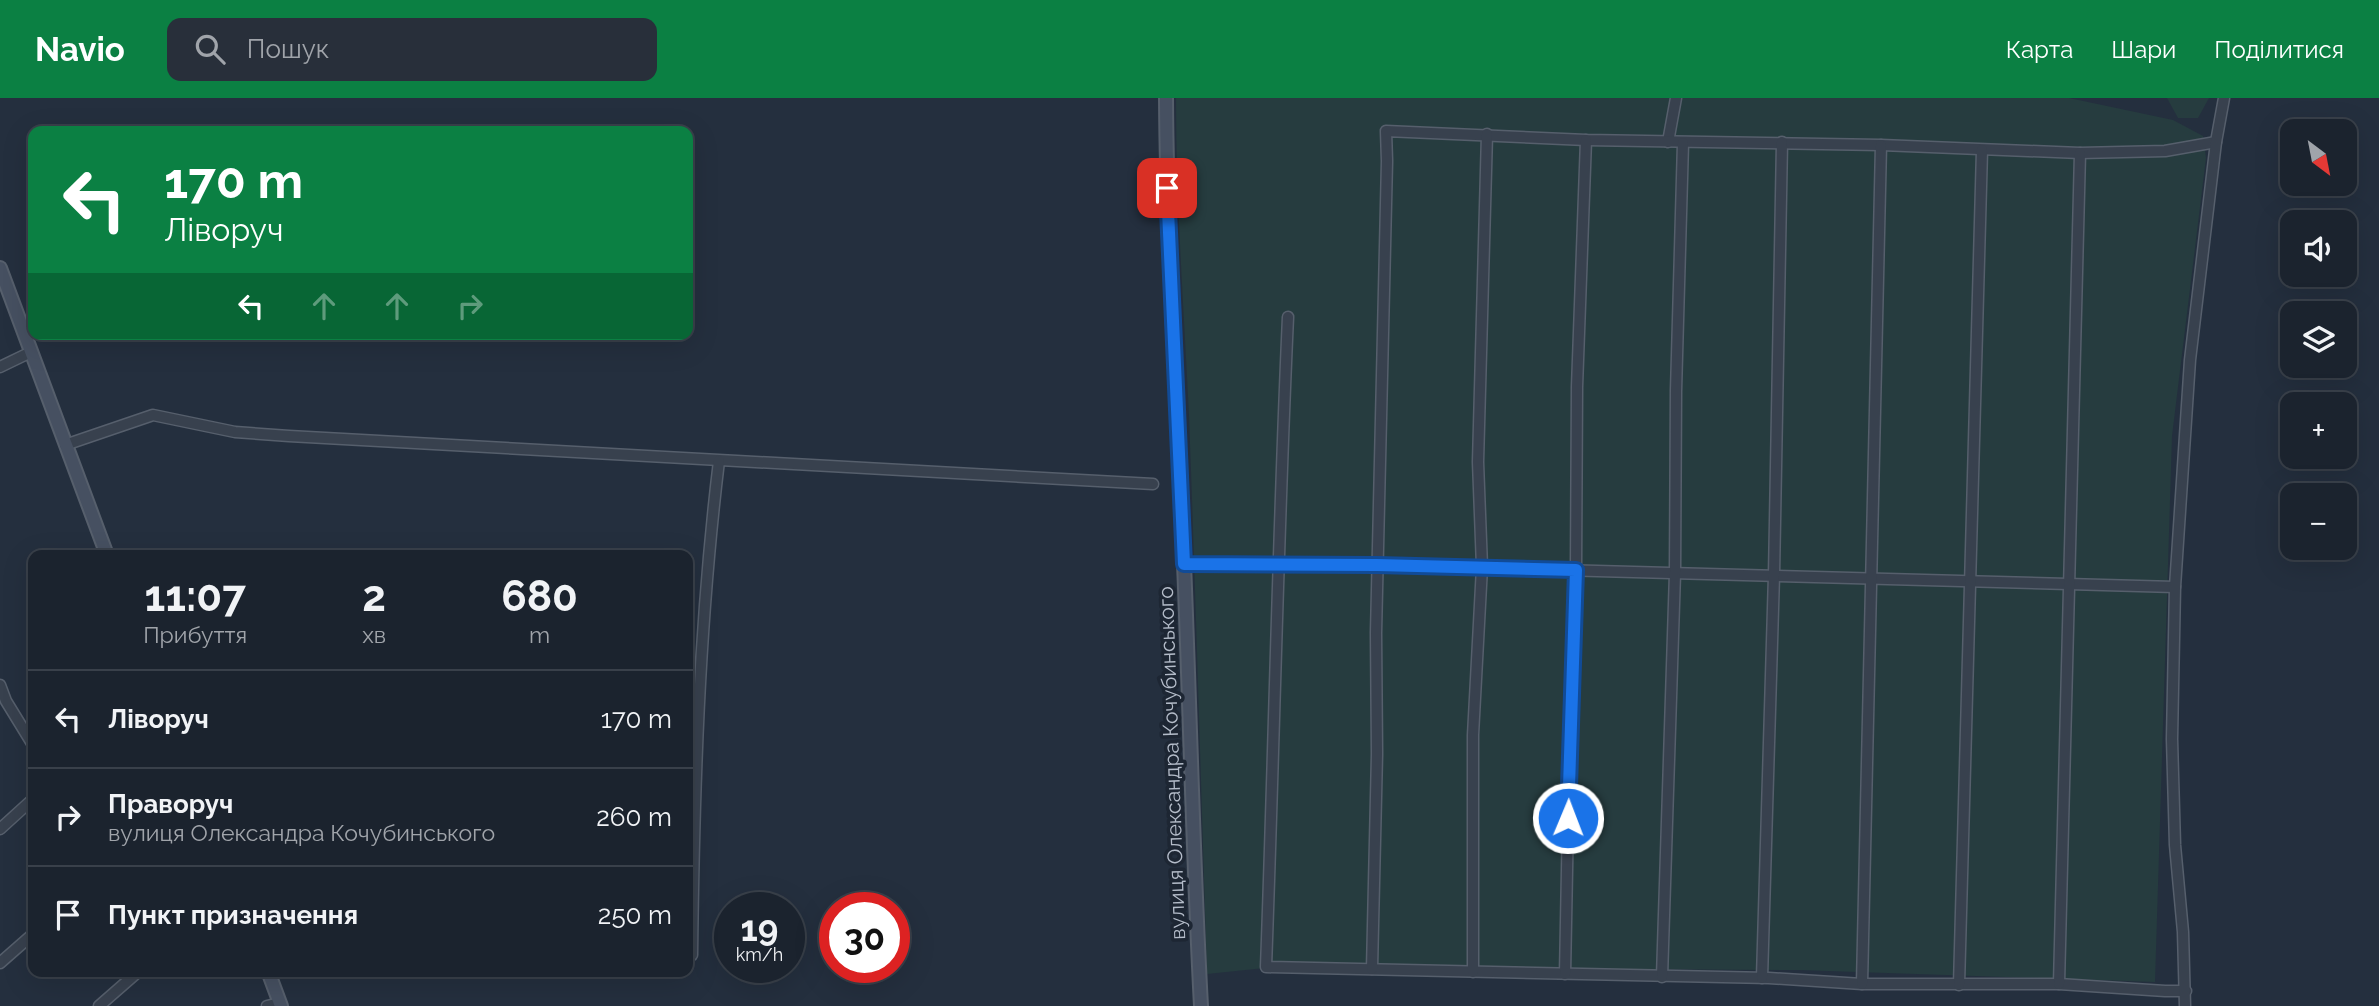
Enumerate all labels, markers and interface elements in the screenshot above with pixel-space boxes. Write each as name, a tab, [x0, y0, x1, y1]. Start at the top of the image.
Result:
search box	[167, 18, 657, 81]
text: Navio	[35, 30, 125, 69]
icon: search	[191, 30, 229, 68]
text: Пошук	[247, 34, 329, 64]
text: Карта	[2006, 35, 2073, 64]
text: Шари	[2111, 35, 2176, 64]
text: Поділитися	[2214, 35, 2344, 64]
north arrow	[2280, 119, 2357, 196]
map controls	[2280, 119, 2357, 560]
text: 170 m	[164, 152, 303, 209]
icon: left	[49, 154, 140, 245]
pin	[1137, 158, 1197, 218]
icon: arrive	[1148, 169, 1186, 207]
button: sound	[2280, 210, 2357, 287]
text: Ліворуч	[164, 211, 283, 248]
icon: left	[232, 287, 270, 325]
icon: ahead	[305, 287, 343, 325]
icon: ahead	[378, 287, 416, 325]
icon: right	[451, 287, 489, 325]
button: layers	[2280, 301, 2357, 378]
button: +	[2280, 392, 2357, 469]
button: −	[2280, 483, 2357, 560]
text: 11:07	[144, 572, 246, 621]
text: 2	[362, 572, 386, 621]
text: 680	[501, 572, 578, 621]
street label: вулиця Олександра Кочубинського	[1153, 586, 1190, 940]
text: Прибуття	[143, 621, 247, 648]
text: хв	[362, 621, 386, 648]
text: m	[529, 621, 550, 648]
icon: left	[49, 700, 87, 738]
text: Ліворуч	[108, 704, 209, 734]
text: 170 m	[601, 704, 672, 734]
position arrow	[1531, 781, 1605, 855]
text: Праворуч	[108, 789, 233, 819]
icon: right	[49, 798, 87, 836]
text: 260 m	[596, 802, 672, 832]
text: вулиця Олександра Кочубинського	[108, 819, 495, 846]
speed limit sign: 30	[819, 892, 910, 983]
icon: arrive	[49, 896, 87, 934]
text: Пункт призначення	[108, 900, 358, 930]
text: 250 m	[598, 900, 672, 930]
text: 19	[741, 908, 778, 949]
text: km/h	[736, 944, 783, 965]

